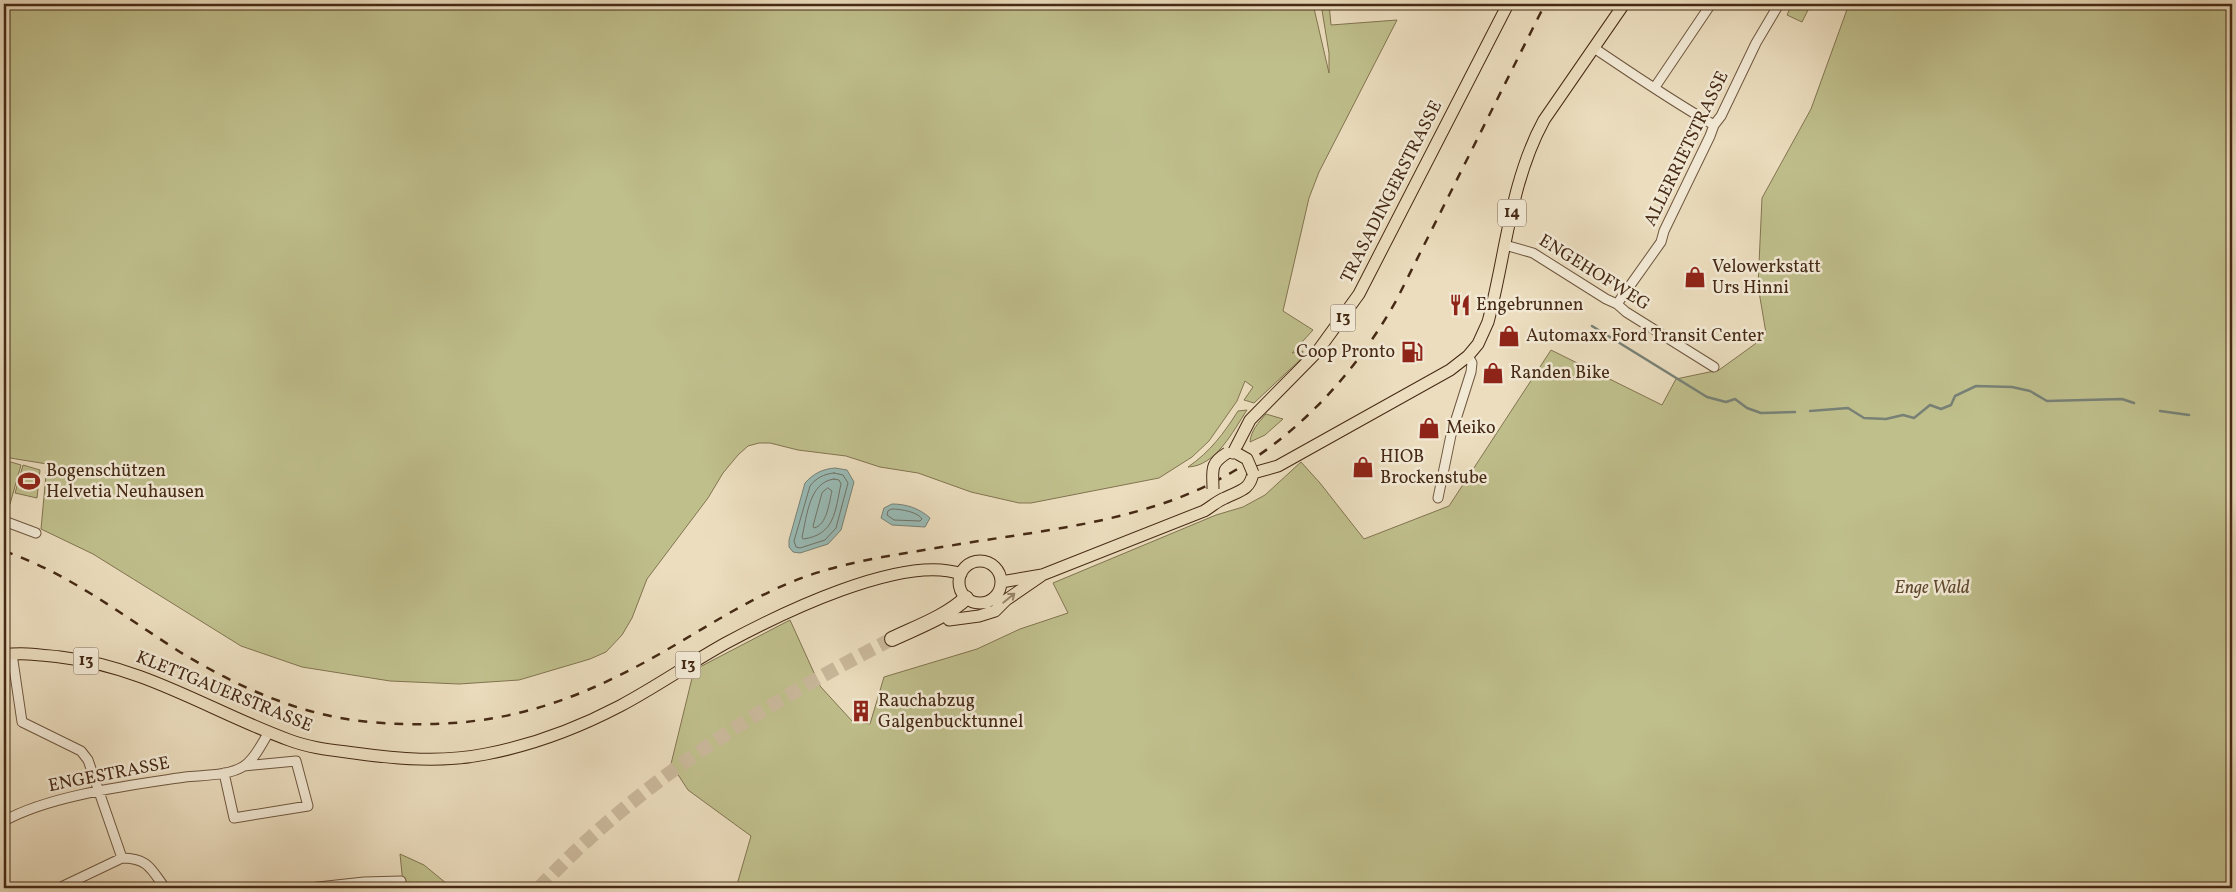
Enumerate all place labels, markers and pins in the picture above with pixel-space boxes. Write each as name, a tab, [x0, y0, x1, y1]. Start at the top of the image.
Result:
place label: Velowerkstatt Urs Hinni	[1712, 255, 1821, 301]
shop icon: Velowerkstatt Urs Hinni	[1682, 264, 1708, 290]
restaurant icon: Engebrunnen	[1447, 292, 1473, 318]
place label: Engebrunnen	[1476, 293, 1584, 318]
shop icon: Automaxx Ford Transit Center	[1496, 323, 1522, 349]
place label: Automaxx Ford Transit Center	[1526, 324, 1765, 349]
fuel station icon: Coop Pronto	[1399, 339, 1425, 365]
place label: Coop Pronto	[1296, 340, 1395, 365]
shop icon: Randen Bike	[1480, 360, 1506, 386]
place label: Randen Bike	[1510, 361, 1610, 386]
shop icon: Meiko	[1416, 415, 1442, 441]
place label: Meiko	[1446, 416, 1495, 441]
place label: HIOB Brockenstube	[1380, 445, 1487, 491]
shop icon: HIOB Brockenstube	[1350, 454, 1376, 480]
place label: Bogenschützen Helvetia Neuhausen	[46, 459, 205, 505]
sports icon: Bogenschützen Helvetia Neuhausen	[16, 468, 42, 494]
place label: Rauchabzug Galgenbucktunnel	[878, 689, 1023, 735]
building icon: Rauchabzug Galgenbucktunnel	[848, 698, 874, 724]

